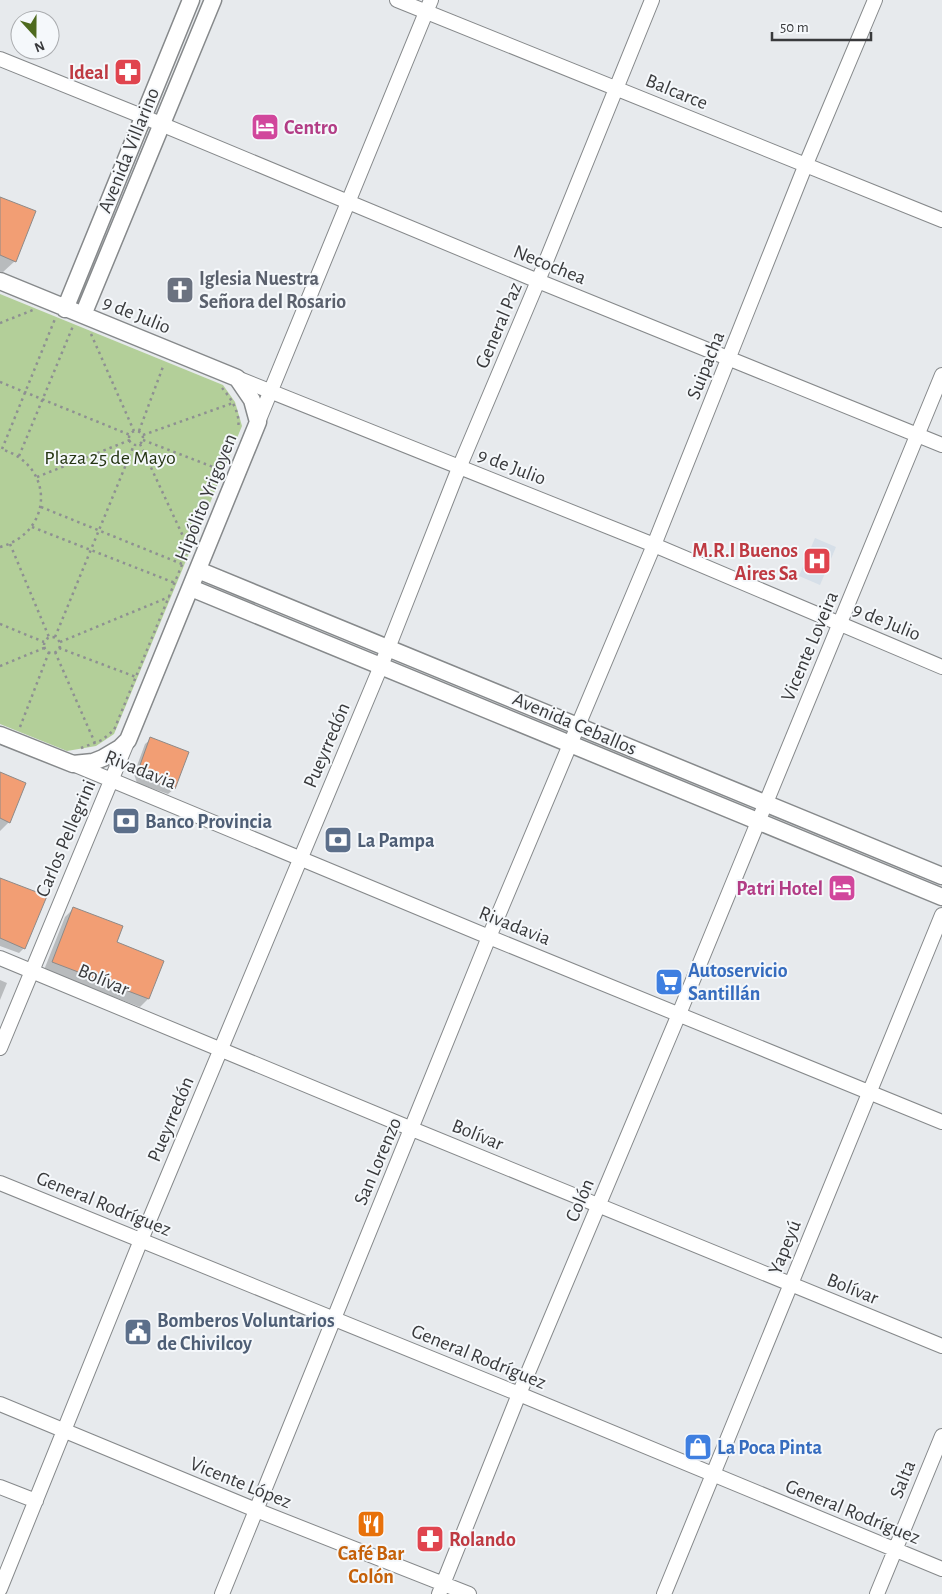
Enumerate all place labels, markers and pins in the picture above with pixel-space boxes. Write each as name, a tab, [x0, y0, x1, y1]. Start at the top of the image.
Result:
pharmacy icon: Ideal	[113, 57, 143, 87]
place label: Ideal	[69, 63, 109, 83]
hotel icon: Centro	[250, 112, 280, 142]
place label: Centro	[284, 118, 338, 138]
place label: Iglesia Nuestra Señora del Rosario	[199, 269, 346, 312]
church icon: Iglesia Nuestra Señora del Rosario	[165, 275, 195, 305]
place label: M.R.I Buenos Aires Sa	[692, 541, 798, 584]
hospital icon: M.R.I Buenos Aires Sa	[802, 546, 832, 576]
bank icon: Banco Provincia	[111, 806, 141, 836]
place label: Banco Provincia	[145, 812, 272, 832]
bank icon: La Pampa	[323, 825, 353, 855]
place label: La Pampa	[357, 831, 435, 851]
hotel icon: Patri Hotel	[827, 873, 857, 903]
place label: Patri Hotel	[736, 879, 823, 899]
place label: Autoservicio Santillán	[688, 961, 788, 1004]
supermarket icon: Autoservicio Santillán	[654, 967, 684, 997]
place label: Bomberos Voluntarios de Chivilcoy	[157, 1311, 335, 1354]
public building icon: Bomberos Voluntarios de Chivilcoy	[123, 1317, 153, 1347]
shop icon: La Poca Pinta	[683, 1432, 713, 1462]
place label: La Poca Pinta	[717, 1438, 822, 1458]
restaurant icon: Café Bar Colón	[356, 1509, 386, 1539]
pharmacy icon: Rolando	[415, 1524, 445, 1554]
place label: Rolando	[449, 1530, 516, 1550]
place label: Café Bar Colón	[338, 1544, 404, 1587]

